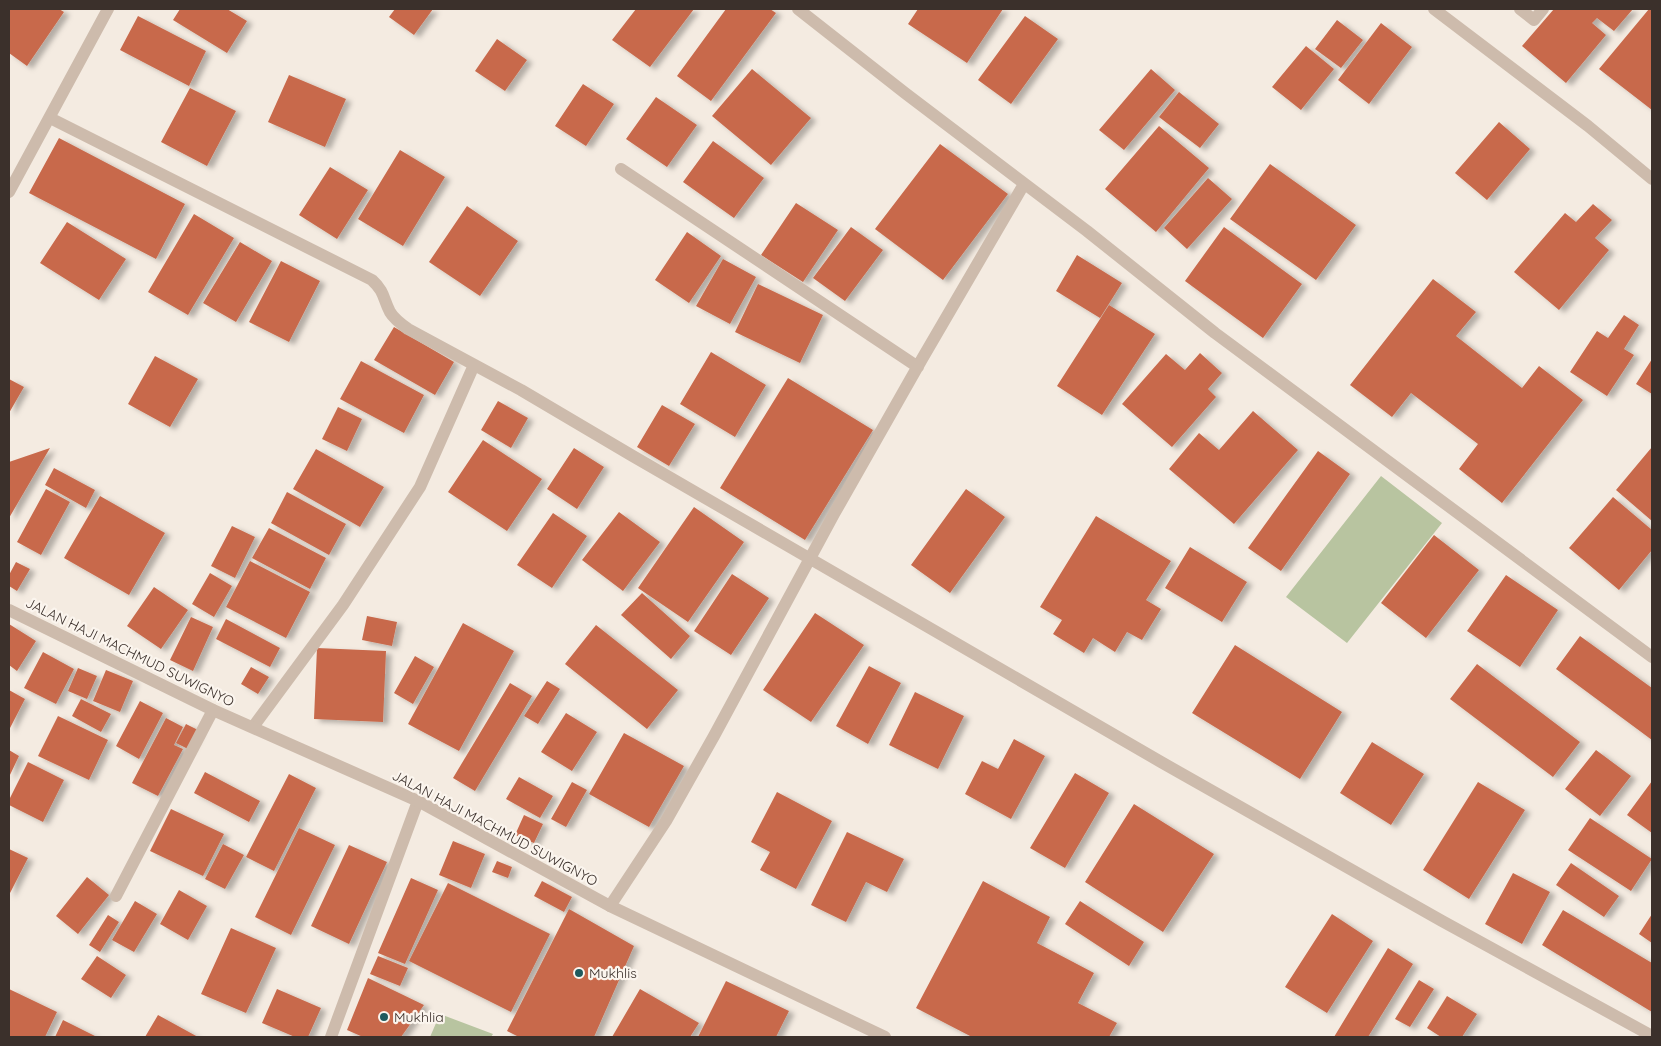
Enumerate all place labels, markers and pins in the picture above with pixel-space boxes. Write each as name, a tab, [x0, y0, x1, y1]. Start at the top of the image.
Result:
place label: Mukhlis	[589, 964, 637, 982]
marker: Mukhlis	[573, 967, 585, 979]
place label: Mukhlia	[394, 1008, 444, 1026]
marker: Mukhlia	[378, 1011, 390, 1023]

